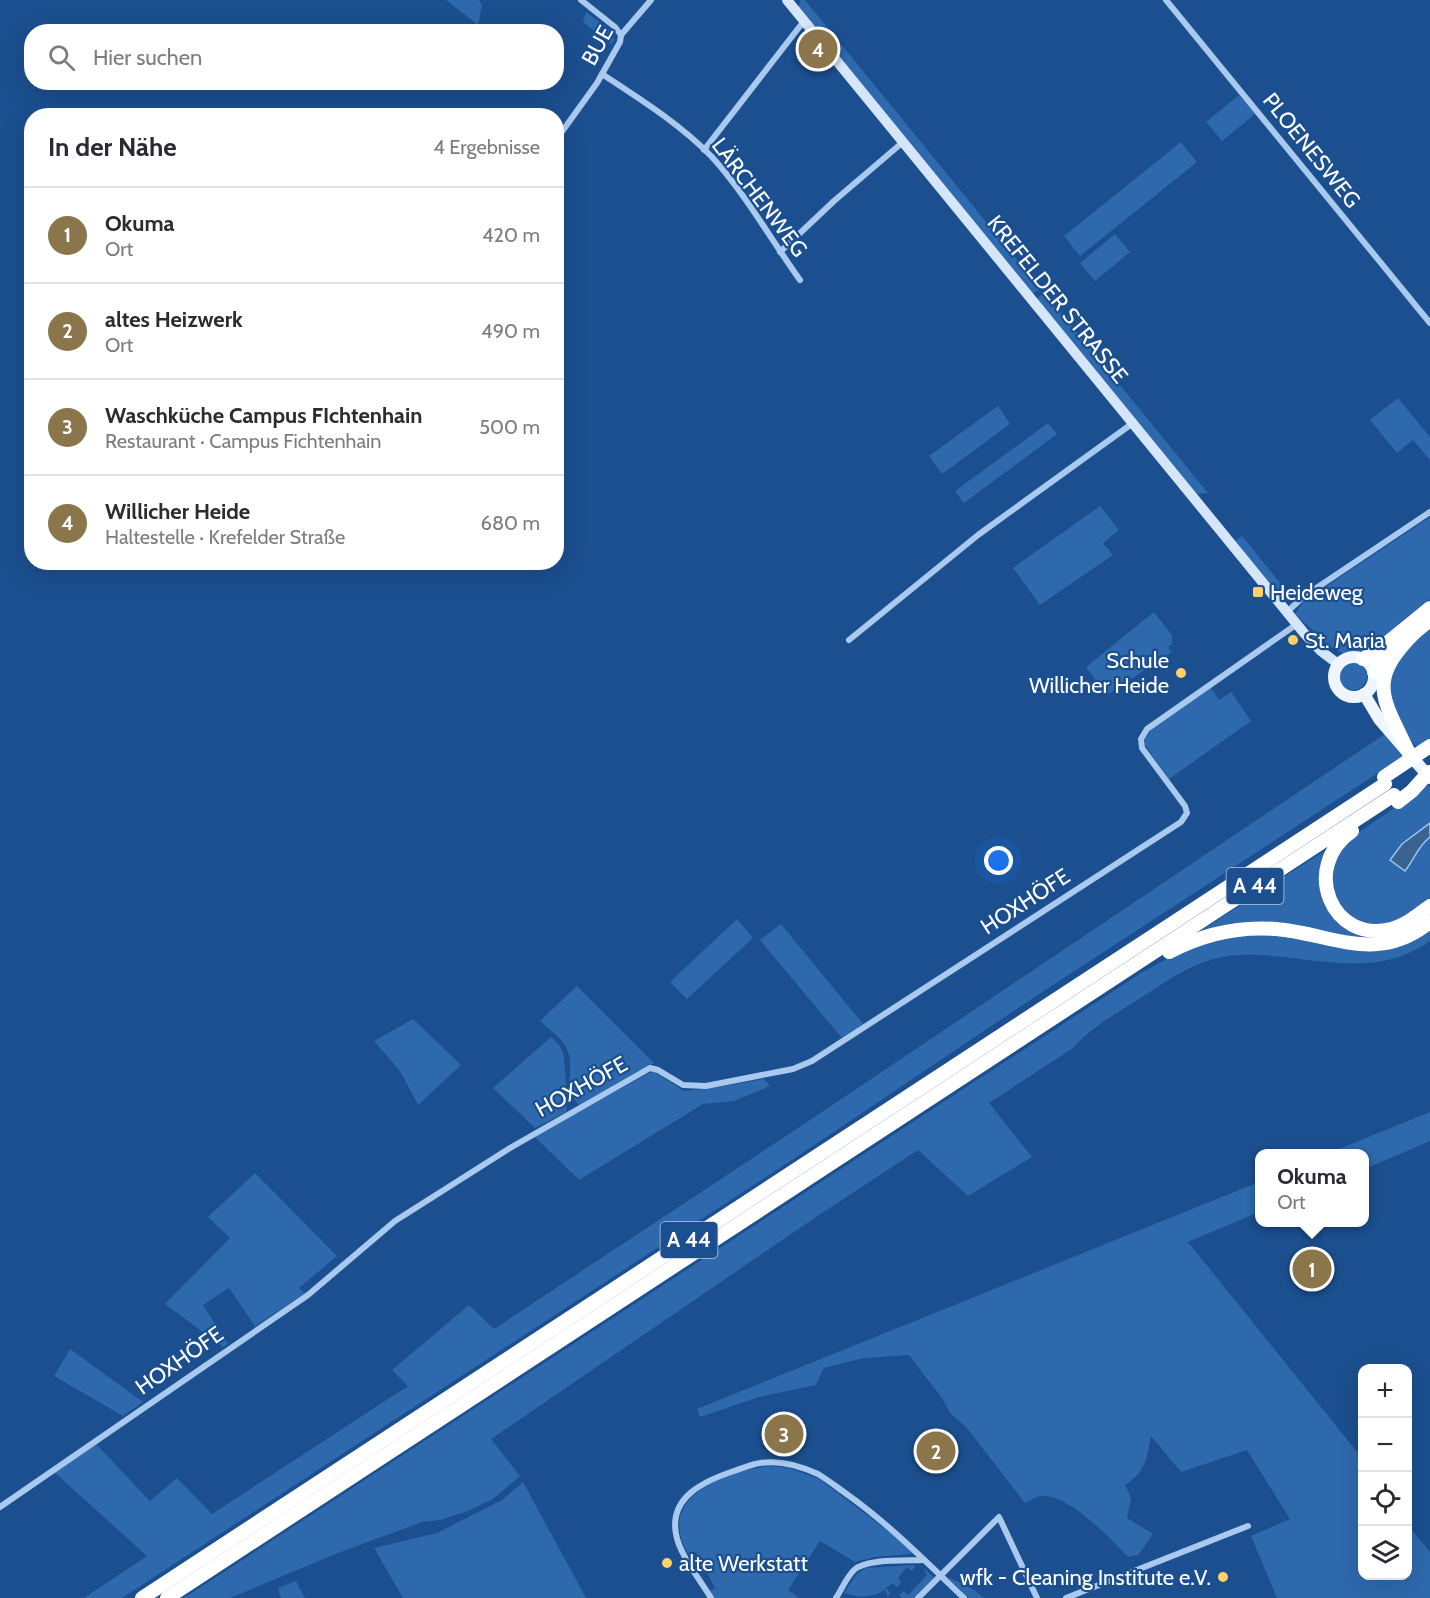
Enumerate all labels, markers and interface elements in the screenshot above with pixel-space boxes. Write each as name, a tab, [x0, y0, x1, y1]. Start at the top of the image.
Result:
street label: BUE	[576, 21, 619, 70]
search box	[24, 24, 564, 90]
pin: 4	[798, 26, 838, 72]
icon: search	[45, 41, 78, 74]
text: Hier suchen	[93, 44, 202, 71]
street label: PLOENESWEG	[1257, 87, 1366, 213]
text: In der Nähe	[48, 131, 177, 163]
street label: LÄRCHENWEG	[706, 132, 813, 262]
text: 4 Ergebnisse	[433, 135, 540, 159]
text: Okuma	[105, 210, 174, 237]
street label: KREFELDER STRASSE	[982, 210, 1134, 389]
text: 1	[64, 223, 71, 247]
text: 420 m	[482, 223, 540, 247]
text: Ort	[105, 237, 133, 261]
text: altes Heizwerk	[105, 306, 243, 333]
text: 2	[62, 319, 73, 343]
text: 490 m	[481, 319, 540, 343]
text: Ort	[105, 333, 133, 357]
text: Waschküche Campus FIchtenhain	[105, 402, 422, 429]
text: 3	[62, 415, 73, 439]
text: 500 m	[479, 415, 540, 439]
text: Restaurant · Campus Fichtenhain	[105, 429, 381, 453]
text: Willicher Heide	[105, 498, 250, 525]
text: 4	[61, 511, 74, 535]
text: 680 m	[481, 511, 540, 535]
text: Haltestelle · Krefelder Straße	[105, 525, 345, 549]
place label: Heideweg	[1270, 579, 1364, 606]
marker: Heideweg	[1251, 585, 1265, 599]
place label: St. Maria	[1305, 627, 1385, 654]
marker: St. Maria	[1286, 633, 1300, 647]
place label: Schule Willicher Heide	[1029, 647, 1169, 699]
marker: Schule Willicher Heide	[1174, 666, 1188, 680]
your location	[984, 846, 1013, 875]
street label: HOXHÖFE	[976, 863, 1075, 940]
road number: A 44	[1226, 868, 1284, 904]
street label: HOXHÖFE	[530, 1050, 632, 1123]
popup	[1255, 1149, 1369, 1227]
text: Okuma	[1277, 1163, 1347, 1190]
text: Ort	[1277, 1190, 1306, 1214]
road number: A 44	[660, 1222, 718, 1258]
pin: 1	[1292, 1246, 1332, 1292]
street label: HOXHÖFE	[130, 1320, 228, 1400]
map controls	[1358, 1364, 1412, 1580]
button: +	[1358, 1364, 1412, 1418]
pin: 3	[764, 1412, 804, 1456]
button: −	[1358, 1418, 1412, 1472]
pin: 2	[916, 1428, 956, 1474]
button: locate	[1358, 1472, 1412, 1526]
button: layers	[1358, 1526, 1412, 1580]
place label: alte Werkstatt	[679, 1550, 808, 1577]
marker: alte Werkstatt	[660, 1556, 674, 1570]
place label: wfk - Cleaning Institute e.V.	[960, 1564, 1211, 1591]
marker: wfk - Cleaning Institute e.V.	[1216, 1570, 1230, 1584]

